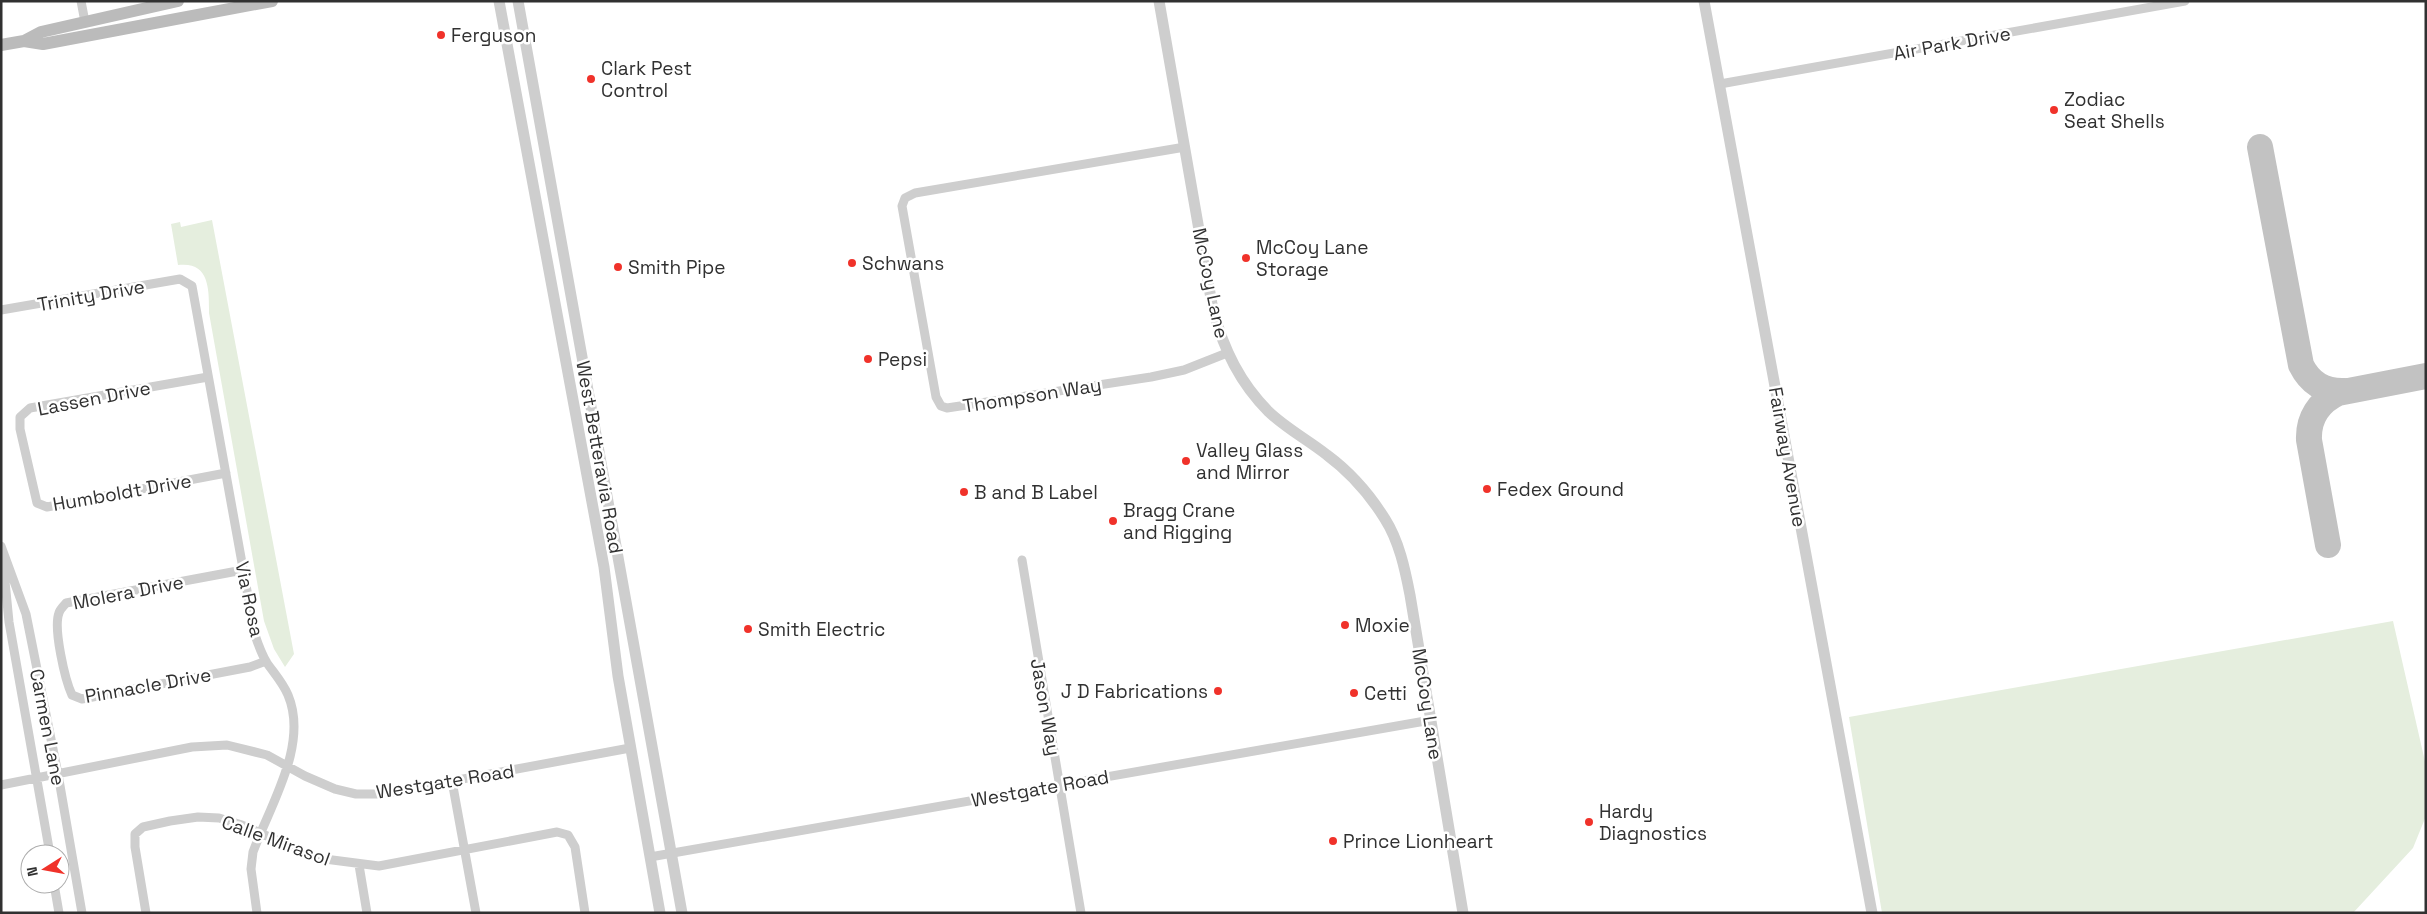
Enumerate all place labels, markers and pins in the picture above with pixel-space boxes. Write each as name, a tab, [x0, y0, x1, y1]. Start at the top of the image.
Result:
place label: Ferguson	[451, 23, 536, 48]
marker: Ferguson	[435, 29, 447, 41]
place label: Clark Pest Control	[601, 56, 692, 103]
marker: Clark Pest Control	[585, 73, 597, 85]
place label: Zodiac Seat Shells	[2064, 87, 2165, 134]
marker: Zodiac Seat Shells	[2048, 104, 2060, 116]
place label: McCoy Lane Storage	[1256, 235, 1368, 282]
place label: Schwans	[862, 251, 944, 276]
marker: McCoy Lane Storage	[1240, 252, 1252, 264]
place label: Smith Pipe	[628, 255, 725, 280]
marker: Schwans	[846, 257, 858, 269]
marker: Smith Pipe	[612, 261, 624, 273]
place label: Pepsi	[878, 347, 927, 372]
marker: Pepsi	[862, 353, 874, 365]
place label: Valley Glass and Mirror	[1196, 438, 1303, 485]
marker: Valley Glass and Mirror	[1180, 455, 1192, 467]
place label: Fedex Ground	[1497, 477, 1624, 502]
place label: B and B Label	[974, 480, 1098, 505]
marker: Fedex Ground	[1481, 483, 1493, 495]
marker: B and B Label	[958, 486, 970, 498]
place label: Bragg Crane and Rigging	[1123, 498, 1235, 545]
marker: Bragg Crane and Rigging	[1107, 515, 1119, 527]
place label: Moxie	[1355, 613, 1410, 638]
place label: Smith Electric	[758, 617, 885, 642]
marker: Moxie	[1339, 619, 1351, 631]
marker: Smith Electric	[742, 623, 754, 635]
place label: J D Fabrications	[1061, 679, 1208, 704]
place label: Cetti	[1364, 681, 1407, 706]
marker: J D Fabrications	[1212, 685, 1224, 697]
marker: Cetti	[1348, 687, 1360, 699]
place label: Hardy Diagnostics	[1599, 799, 1707, 846]
marker: Hardy Diagnostics	[1583, 816, 1595, 828]
place label: Prince Lionheart	[1343, 829, 1494, 854]
marker: Prince Lionheart	[1327, 835, 1339, 847]

